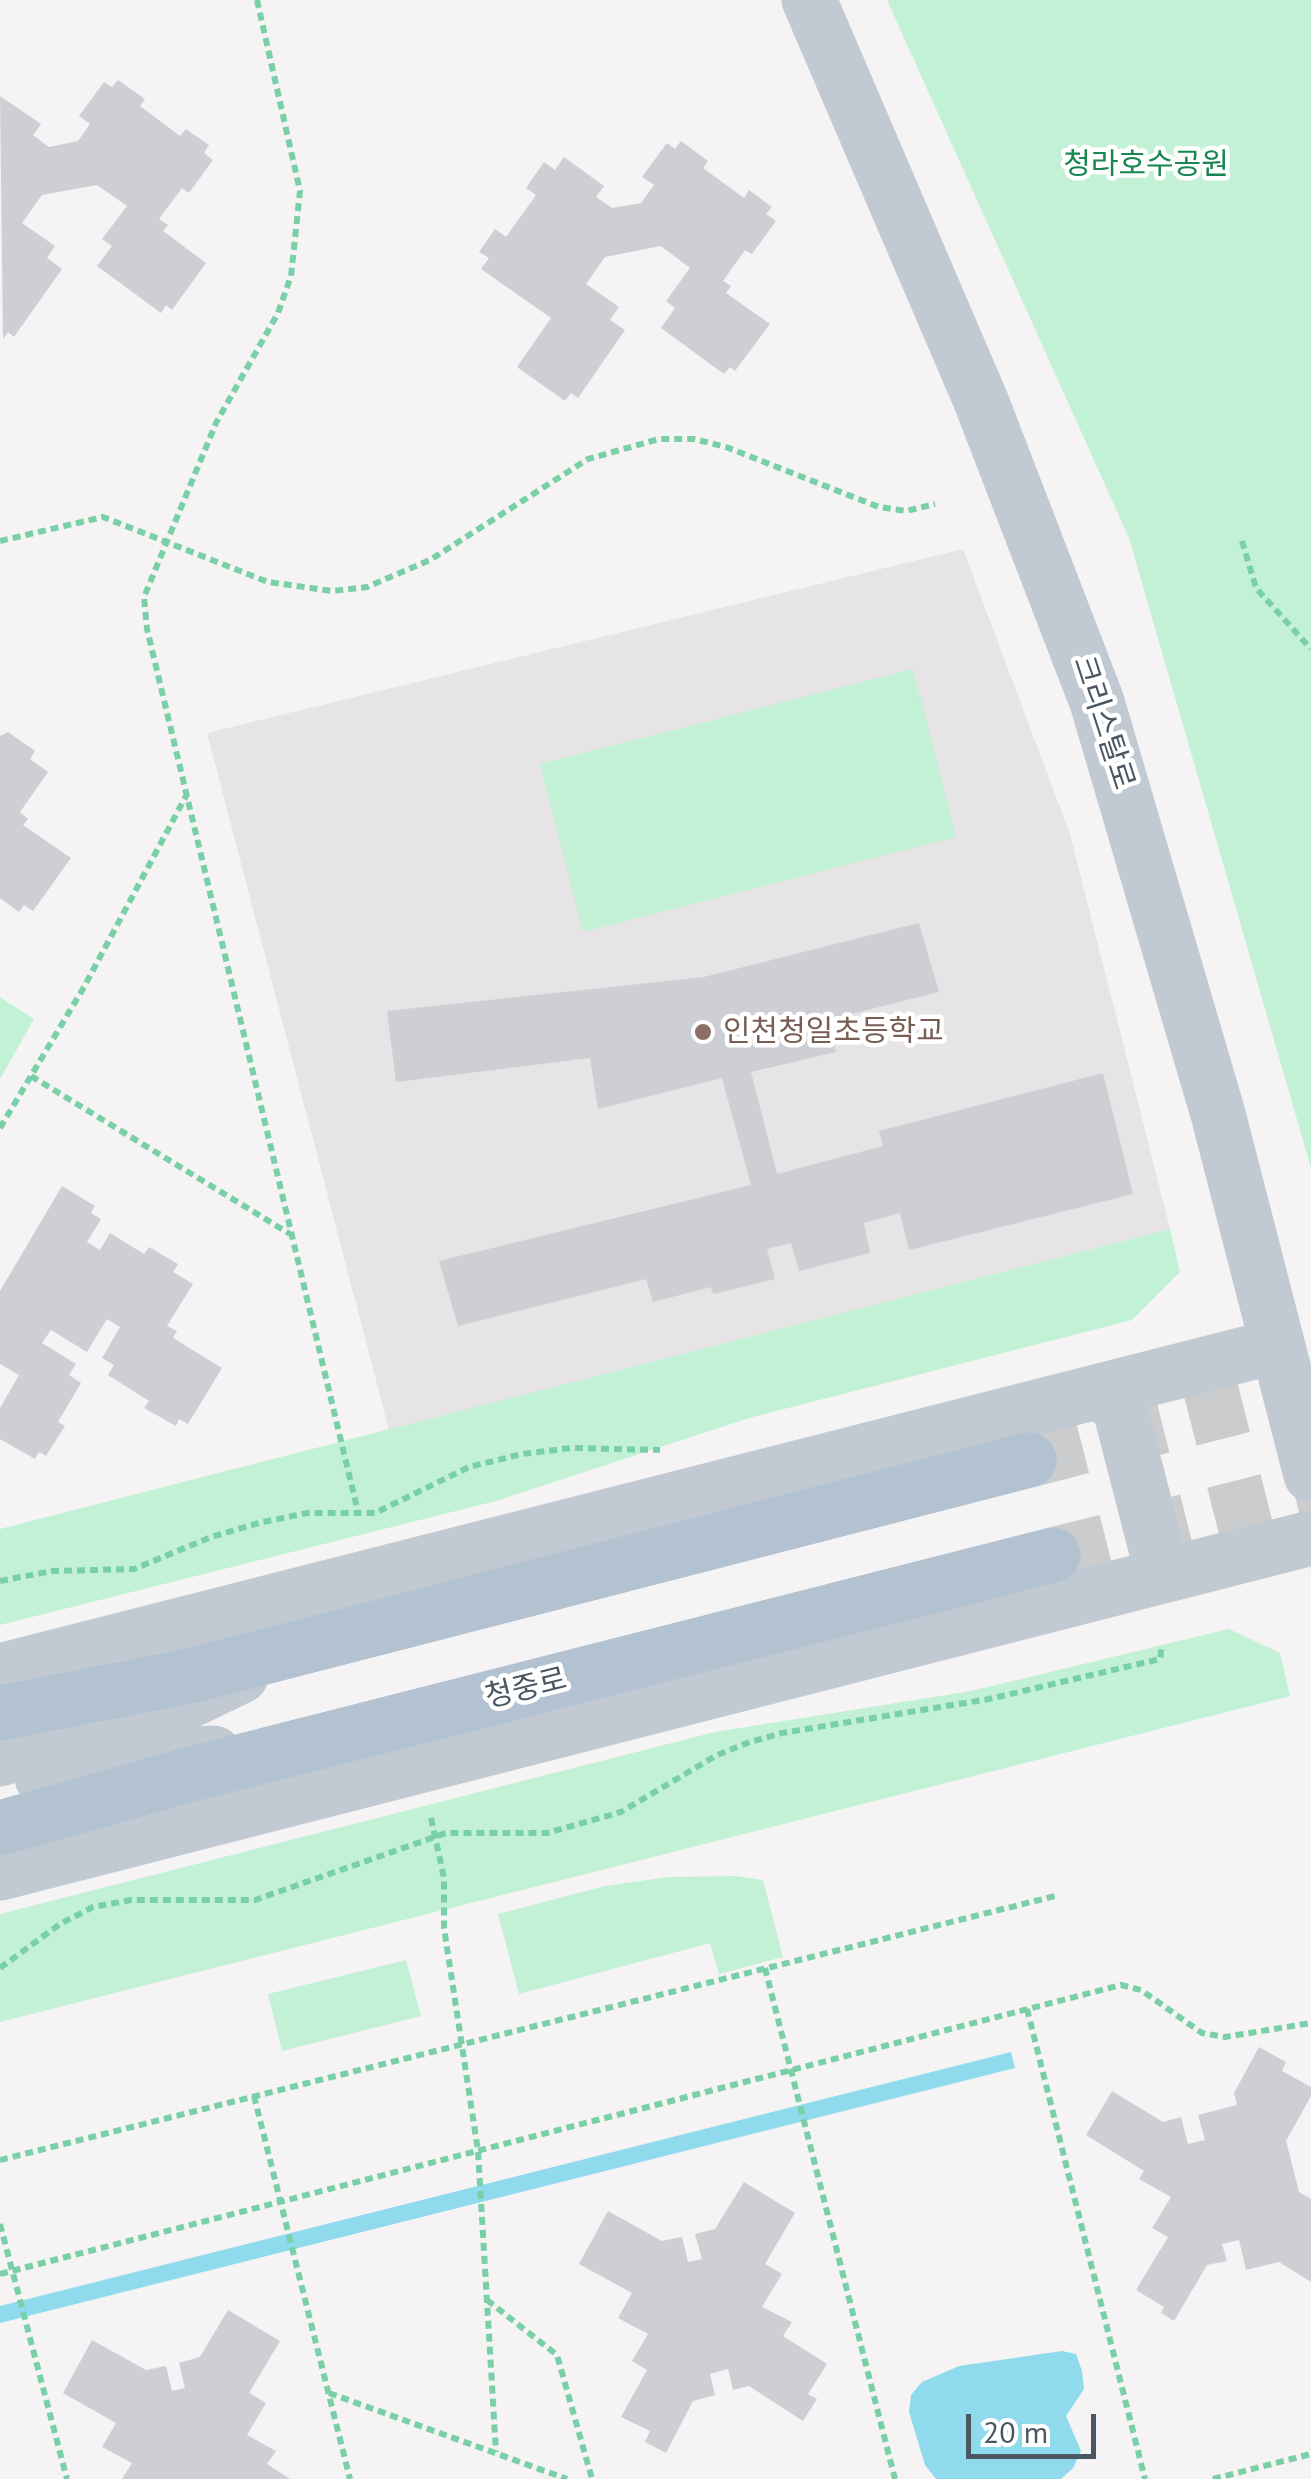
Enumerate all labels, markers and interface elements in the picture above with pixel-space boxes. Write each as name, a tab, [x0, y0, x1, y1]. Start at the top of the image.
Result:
park label: 청라호수공원	[1063, 147, 1229, 183]
street label: 크리스탈로	[1065, 652, 1141, 794]
place label: 인천청일초등학교	[723, 1014, 944, 1050]
marker: 인천청일초등학교	[692, 1021, 714, 1043]
street label: 청중로	[481, 1662, 571, 1716]
scale bar	[971, 2394, 1101, 2456]
text: 20 m	[983, 2412, 1048, 2451]

